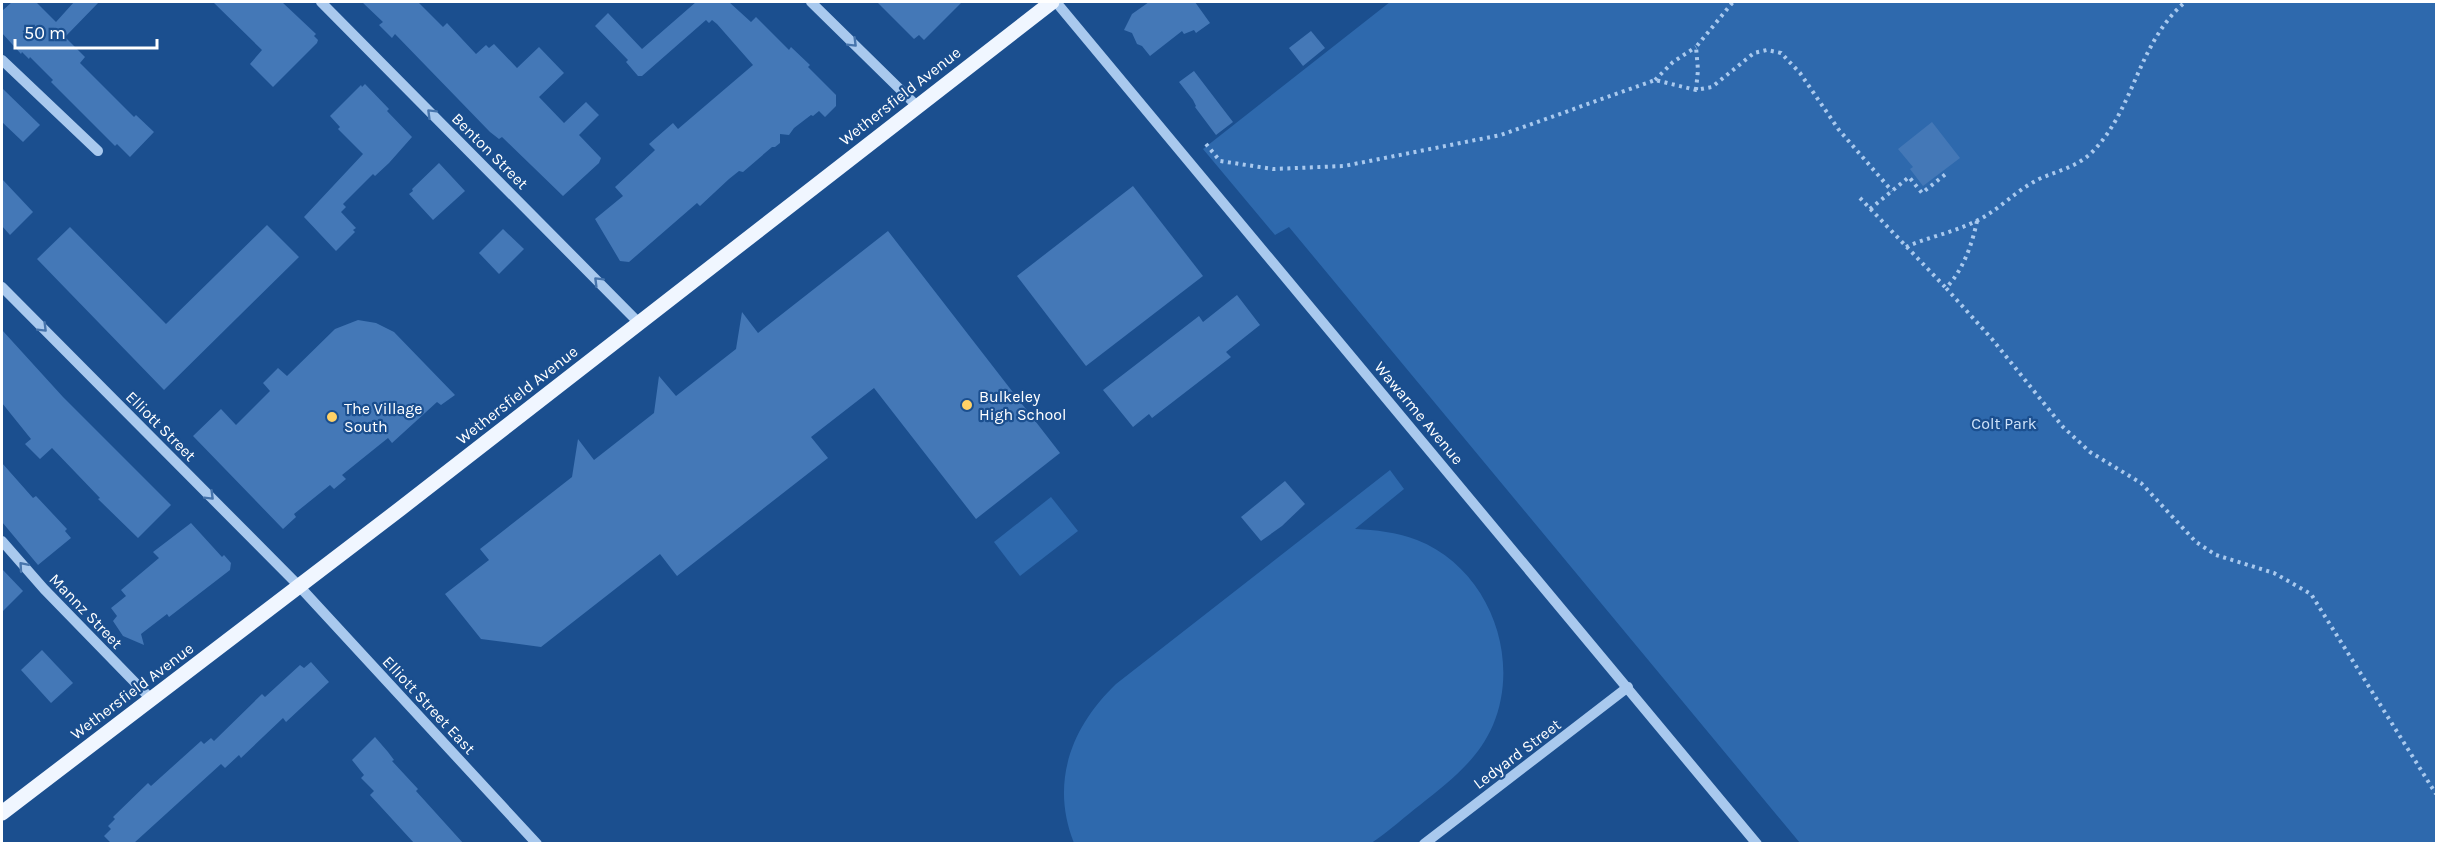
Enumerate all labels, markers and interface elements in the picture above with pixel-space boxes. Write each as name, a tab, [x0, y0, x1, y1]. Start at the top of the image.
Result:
scale bar	[15, 12, 158, 50]
text: 50 m	[24, 22, 66, 44]
one-way arrow	[845, 35, 856, 46]
street label: Wethersfield Avenue	[835, 43, 965, 149]
one-way arrow	[427, 109, 438, 119]
street label: Benton Street	[448, 109, 532, 193]
one-way arrow	[594, 278, 605, 289]
one-way arrow	[35, 321, 46, 332]
street label: Wethersfield Avenue	[452, 342, 582, 448]
street label: Wawarme Avenue	[1370, 358, 1468, 468]
street label: Elliott Street	[122, 387, 200, 465]
place label: Bulkeley High School	[979, 387, 1067, 424]
marker: Bulkeley High School	[960, 398, 974, 412]
place label: The Village South	[344, 399, 422, 436]
marker: The Village South	[325, 410, 339, 424]
park label: Colt Park	[1971, 414, 2037, 433]
one-way arrow	[203, 489, 214, 500]
one-way arrow	[20, 562, 31, 573]
street label: Mannz Street	[45, 570, 127, 652]
street label: Wethersfield Avenue	[67, 639, 197, 743]
street label: Elliott Street East	[379, 652, 479, 758]
street label: Ledyard Street	[1470, 715, 1564, 793]

